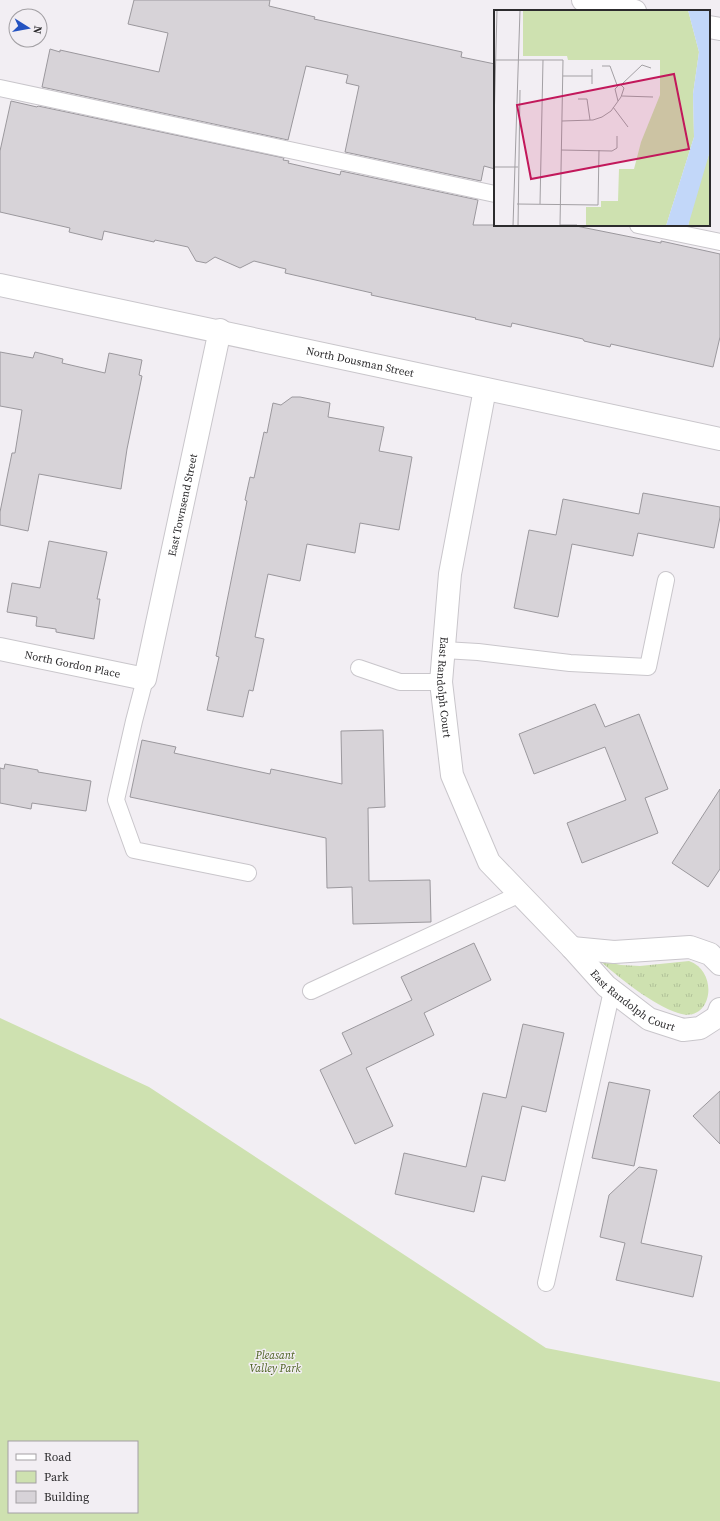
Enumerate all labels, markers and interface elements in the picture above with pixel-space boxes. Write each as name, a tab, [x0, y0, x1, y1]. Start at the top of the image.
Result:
north arrow	[8, 8, 48, 48]
inset map	[494, 10, 710, 226]
text: N	[29, 24, 45, 35]
street label: North Dousman Street	[305, 343, 416, 381]
street label: East Townsend Street	[164, 452, 201, 558]
street label: East Randolph Court	[433, 636, 455, 739]
street label: North Gordon Place	[23, 647, 122, 681]
street label: East Randolph Court	[587, 966, 677, 1035]
park label: Pleasant Valley Park	[249, 1348, 301, 1376]
legend	[8, 1441, 138, 1513]
text: Road	[44, 1449, 71, 1465]
text: Park	[44, 1469, 69, 1485]
text: Building	[44, 1489, 89, 1505]

